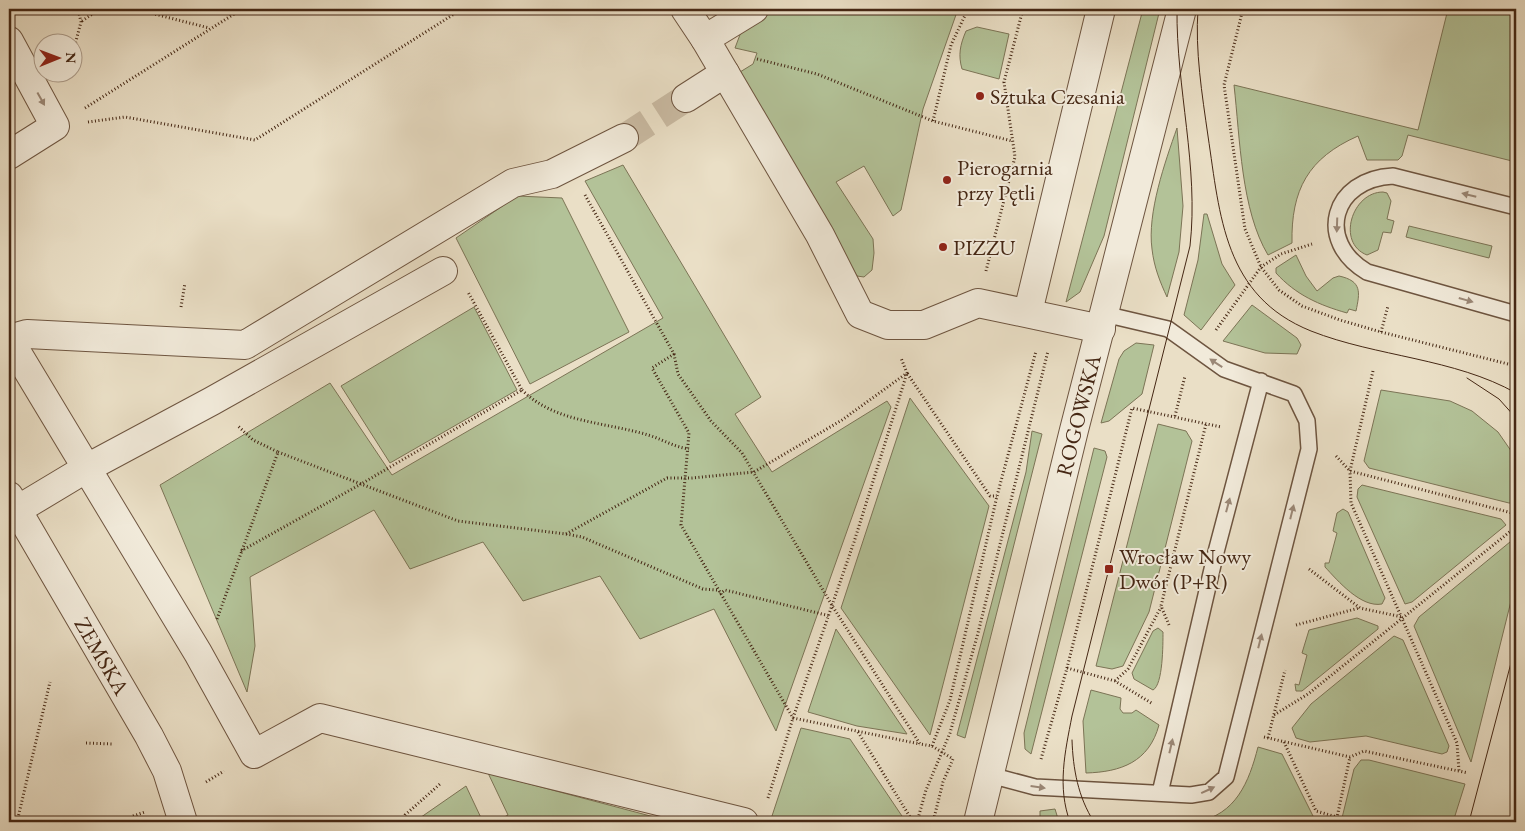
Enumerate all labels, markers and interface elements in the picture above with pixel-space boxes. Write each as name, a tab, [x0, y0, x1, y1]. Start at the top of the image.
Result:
north arrow	[32, 32, 82, 82]
text: N	[62, 52, 80, 64]
place label: Sztuka Czesania	[990, 82, 1125, 111]
marker: Sztuka Czesania	[974, 90, 986, 102]
one-way arrow	[37, 91, 45, 106]
place label: Pierogarnia przy Pętli	[957, 153, 1053, 207]
marker: Pierogarnia przy Pętli	[941, 174, 953, 186]
one-way arrow	[1461, 191, 1476, 199]
one-way arrow	[1333, 217, 1341, 233]
place label: PIZZU	[953, 233, 1016, 262]
marker: PIZZU	[937, 241, 949, 253]
one-way arrow	[1459, 296, 1474, 304]
street label: ROGOWSKA	[1049, 351, 1108, 479]
one-way arrow	[1209, 359, 1222, 368]
one-way arrow	[1224, 497, 1232, 512]
one-way arrow	[1288, 505, 1296, 520]
place label: Wrocław Nowy Dwór (P+R)	[1119, 542, 1251, 596]
marker: Wrocław Nowy Dwór (P+R)	[1103, 563, 1115, 575]
street label: ZEMSKA	[68, 612, 136, 701]
one-way arrow	[1256, 634, 1264, 649]
one-way arrow	[1167, 738, 1175, 753]
one-way arrow	[1030, 783, 1046, 791]
one-way arrow	[1200, 785, 1215, 794]

